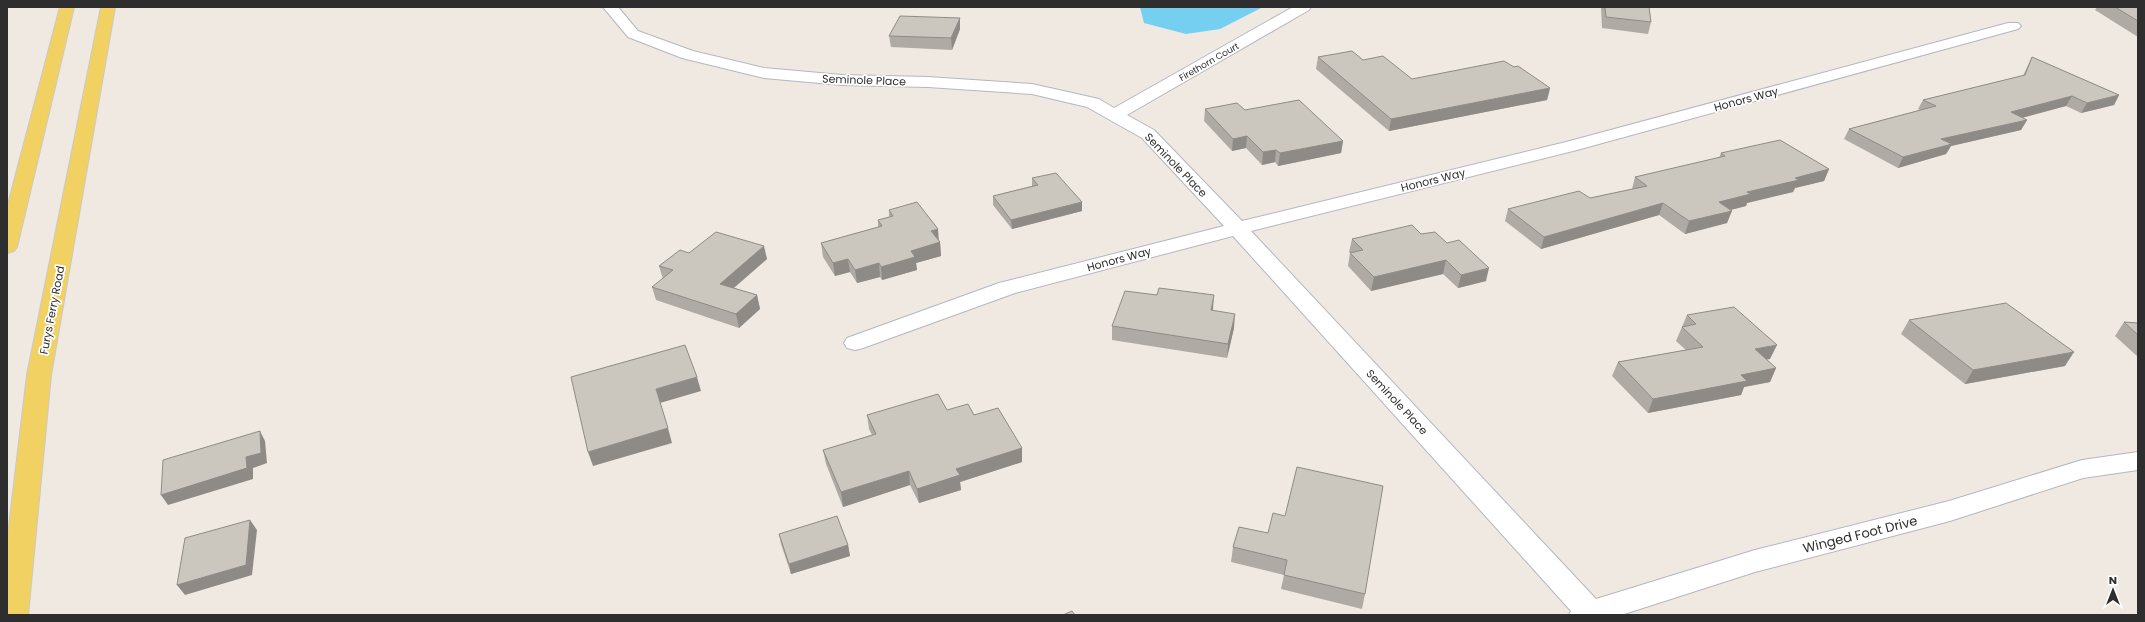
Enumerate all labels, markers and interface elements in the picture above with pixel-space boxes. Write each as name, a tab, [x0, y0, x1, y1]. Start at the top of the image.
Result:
street label: Firethorn Court	[1177, 40, 1241, 84]
street label: Seminole Place	[822, 71, 906, 89]
street label: Honors Way	[1712, 83, 1781, 115]
street label: Seminole Place	[1141, 129, 1211, 201]
street label: Honors Way	[1399, 164, 1468, 196]
street label: Honors Way	[1085, 243, 1154, 275]
street label: Furys Ferry Road	[36, 264, 68, 356]
street label: Seminole Place	[1363, 366, 1432, 438]
street label: Winged Foot Drive	[1801, 511, 1919, 558]
north arrow	[2093, 570, 2133, 610]
text: N	[2109, 572, 2117, 588]

